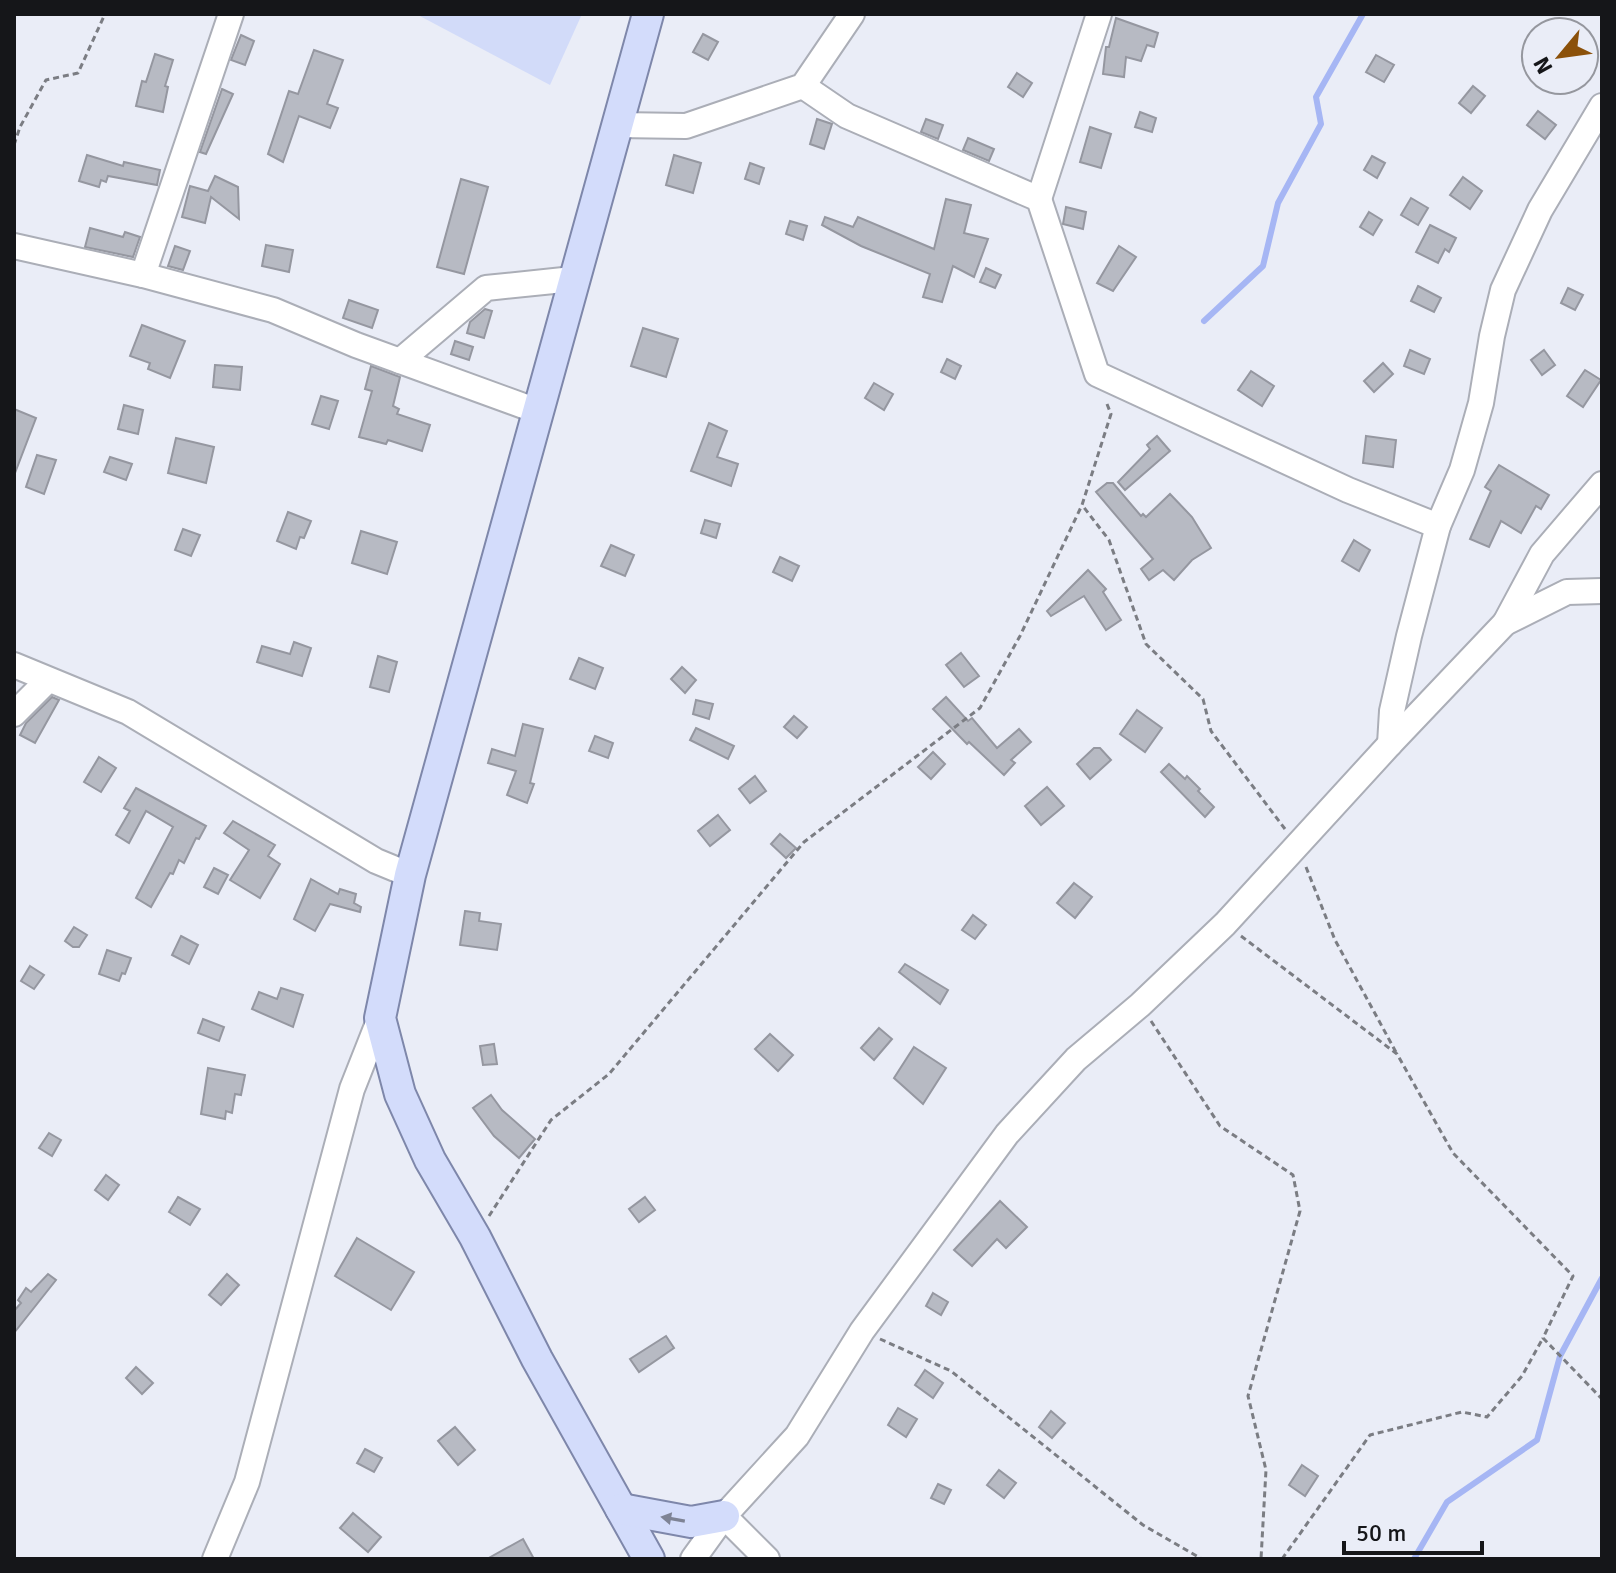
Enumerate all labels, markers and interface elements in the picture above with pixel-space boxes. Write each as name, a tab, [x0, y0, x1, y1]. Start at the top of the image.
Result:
north arrow	[1520, 16, 1600, 96]
text: N	[1527, 52, 1558, 79]
scale bar	[1344, 1505, 1482, 1555]
one-way arrow	[660, 1512, 685, 1524]
text: 50 m	[1356, 1518, 1406, 1548]

